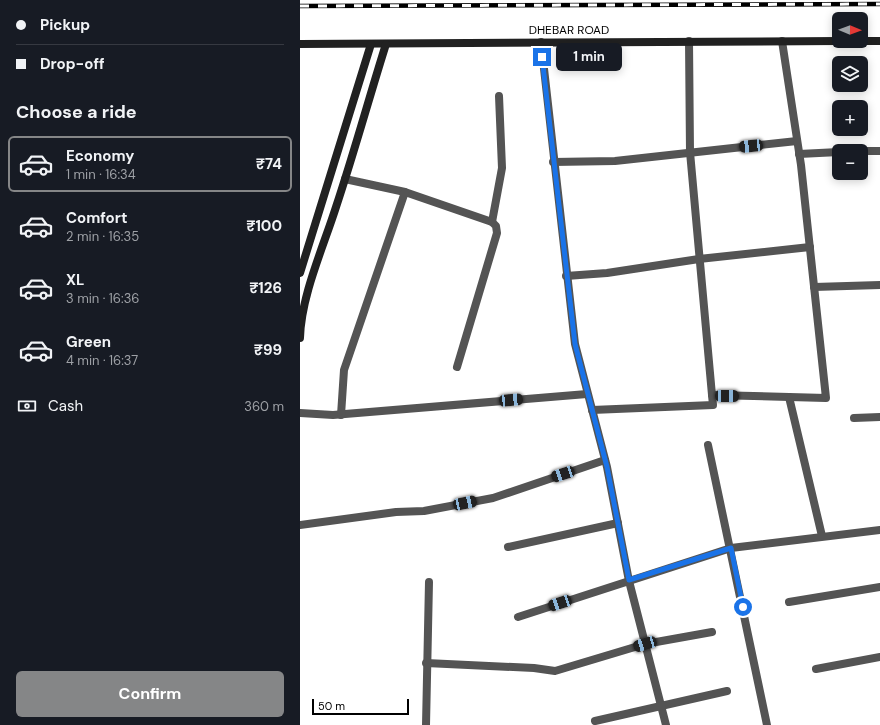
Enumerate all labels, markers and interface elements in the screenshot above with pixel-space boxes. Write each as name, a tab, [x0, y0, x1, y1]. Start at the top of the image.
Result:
north arrow	[832, 12, 868, 48]
map controls	[832, 12, 868, 180]
text: Pickup	[40, 15, 90, 35]
street label: DHEBAR ROAD	[529, 22, 609, 38]
callout: 1 min	[556, 43, 622, 71]
route end	[533, 48, 551, 66]
text: 1 min	[573, 48, 605, 65]
text: Drop-off	[40, 54, 105, 74]
button: layers	[832, 56, 868, 92]
text: Choose a ride	[16, 100, 137, 124]
button: +	[832, 100, 868, 136]
car	[738, 139, 764, 153]
button: −	[832, 144, 868, 180]
icon: car	[18, 146, 54, 182]
text: Economy	[66, 146, 134, 166]
text: ₹74	[256, 154, 282, 174]
text: 1 min · 16:34	[66, 166, 136, 183]
icon: car	[18, 208, 54, 244]
text: Comfort	[66, 208, 127, 228]
text: ₹100	[246, 216, 282, 236]
text: 2 min · 16:35	[66, 228, 139, 245]
icon: car	[18, 270, 54, 306]
text: XL	[66, 270, 84, 290]
text: ₹126	[249, 278, 282, 298]
text: 3 min · 16:36	[66, 290, 140, 307]
icon: car	[18, 332, 54, 368]
text: Green	[66, 332, 111, 352]
text: ₹99	[254, 340, 282, 360]
text: 4 min · 16:37	[66, 352, 138, 369]
car	[715, 390, 739, 402]
car	[499, 393, 523, 407]
icon: cash	[16, 395, 38, 417]
text: Cash	[48, 396, 83, 416]
text: 360 m	[244, 398, 284, 415]
car	[550, 465, 576, 483]
car	[452, 495, 478, 511]
car	[547, 594, 573, 612]
route start	[734, 598, 752, 616]
car	[632, 635, 658, 653]
button: Confirm	[16, 671, 284, 717]
scale bar	[312, 697, 409, 716]
text: 50 m	[318, 699, 345, 713]

